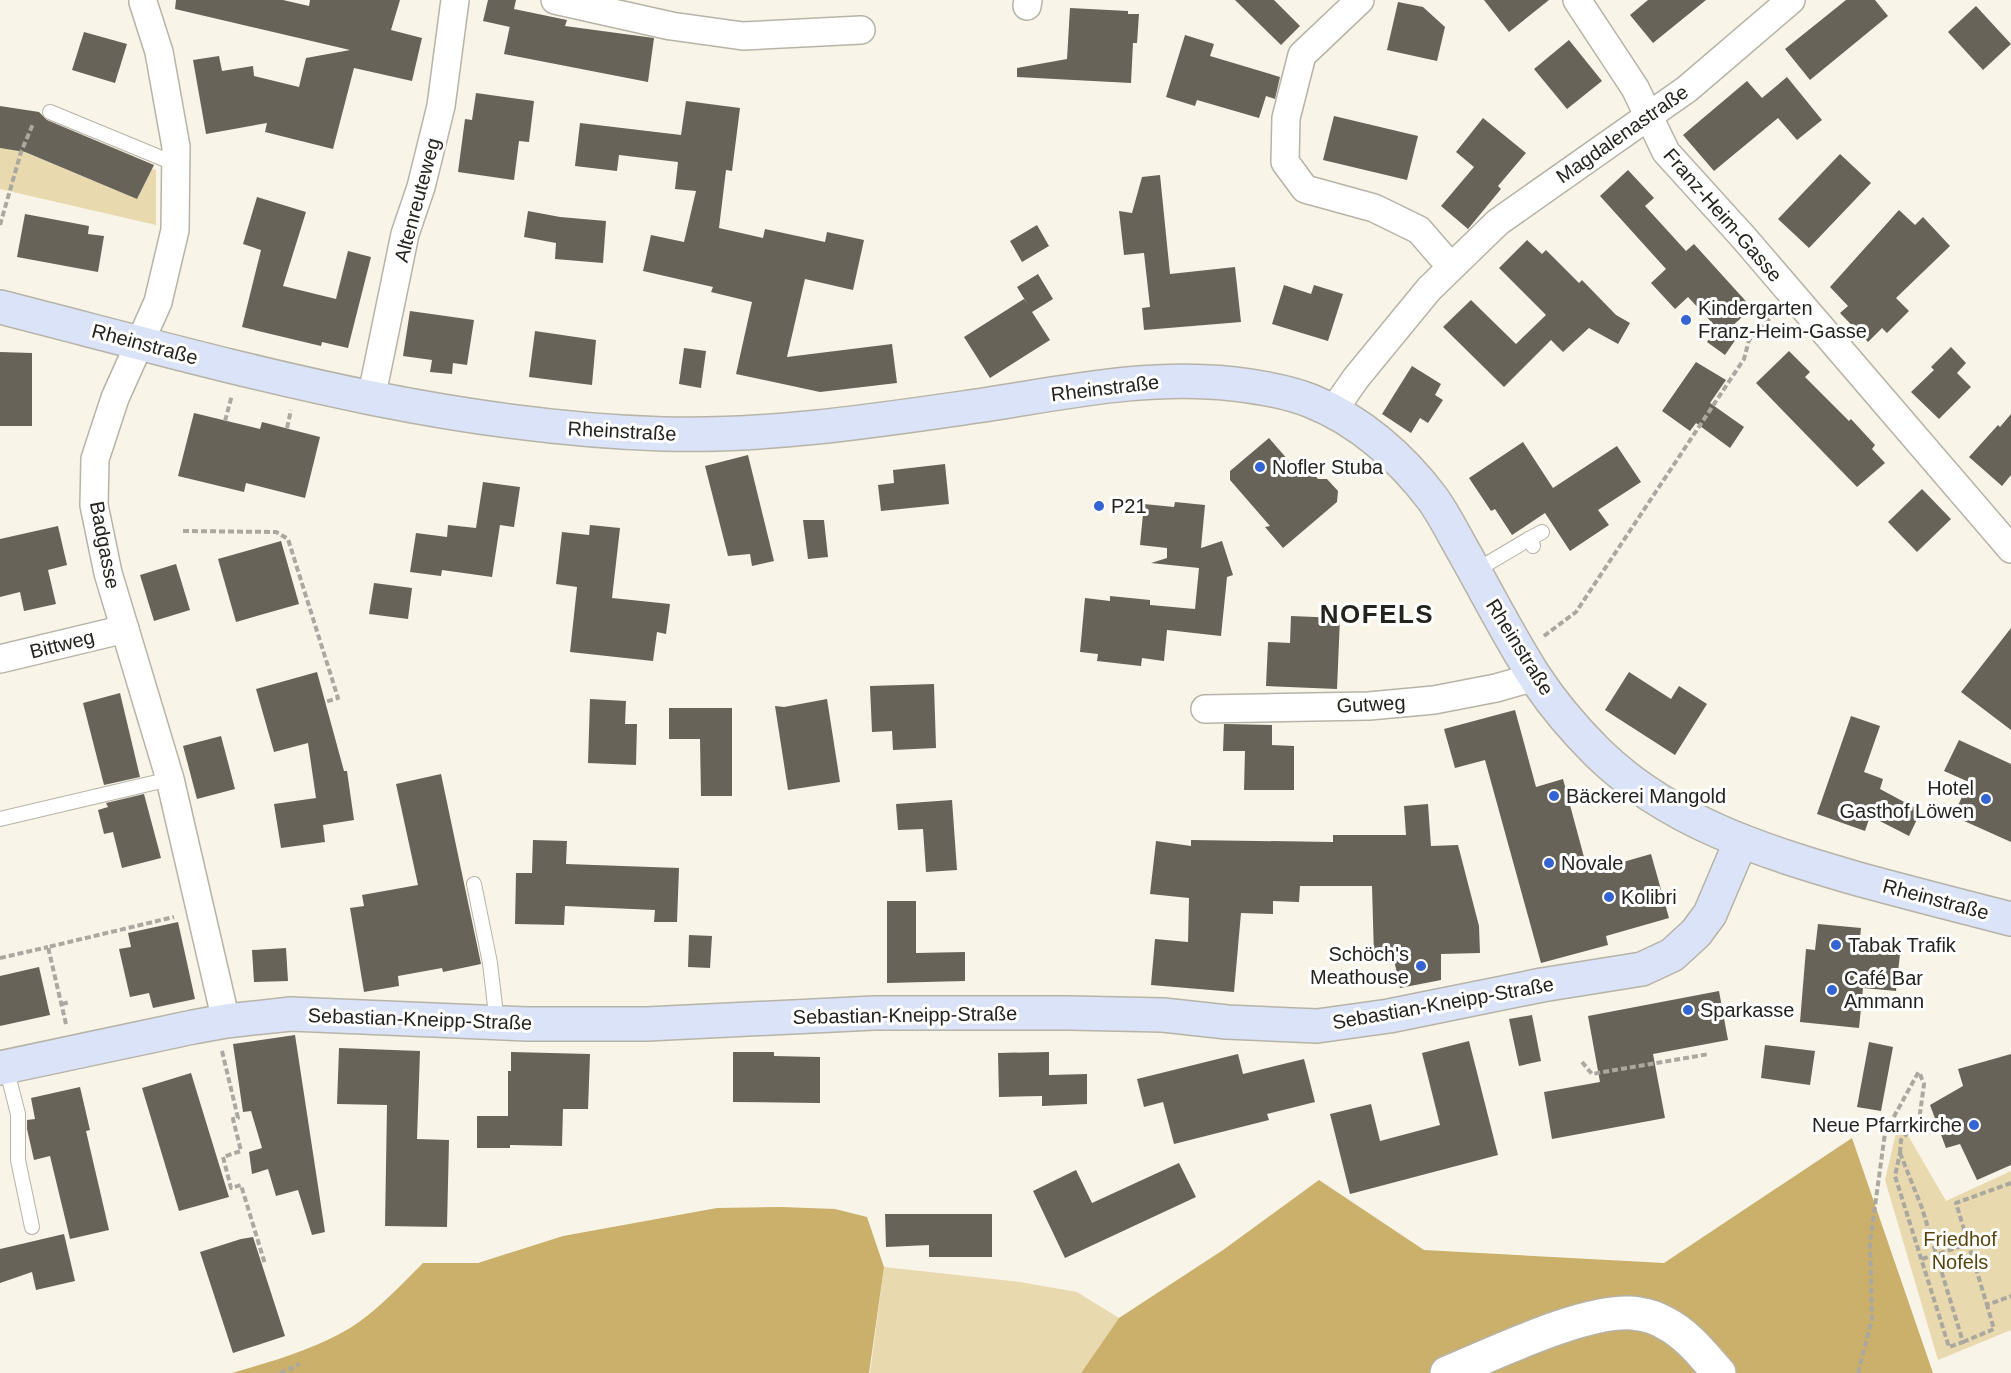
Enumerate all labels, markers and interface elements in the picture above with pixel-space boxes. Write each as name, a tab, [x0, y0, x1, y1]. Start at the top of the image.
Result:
street label: Magdalenastraße	[1552, 80, 1692, 188]
street label: Altenreuteweg	[390, 135, 444, 265]
street label: Franz-Heim-Gasse	[1659, 144, 1787, 286]
place label: Kindergarten Franz-Heim-Gasse	[1698, 297, 1867, 342]
marker: Kindergarten Franz-Heim-Gasse	[1679, 313, 1693, 327]
street label: Rheinstraße	[90, 319, 200, 369]
street label: Rheinstraße	[1050, 370, 1160, 406]
street label: Rheinstraße	[567, 417, 677, 445]
place label: Nofler Stuba	[1272, 456, 1384, 478]
marker: Nofler Stuba	[1253, 460, 1267, 474]
place label: P21	[1111, 495, 1147, 517]
street label: Badgasse	[86, 499, 124, 591]
marker: P21	[1092, 499, 1106, 513]
street label: Rheinstraße	[1482, 595, 1558, 699]
district label: NOFELS	[1320, 599, 1434, 629]
street label: Bittweg	[28, 625, 96, 663]
street label: Gutweg	[1336, 691, 1406, 717]
place label: Hotel Gasthof Löwen	[1839, 777, 1974, 822]
place label: Bäckerei Mangold	[1566, 785, 1726, 807]
marker: Bäckerei Mangold	[1547, 789, 1561, 803]
marker: Hotel Gasthof Löwen	[1979, 792, 1993, 806]
place label: Novale	[1561, 852, 1623, 874]
marker: Novale	[1542, 856, 1556, 870]
street label: Rheinstraße	[1881, 874, 1991, 924]
place label: Kolibri	[1621, 886, 1677, 908]
marker: Kolibri	[1602, 890, 1616, 904]
place label: Tabak Trafik	[1848, 934, 1957, 956]
marker: Tabak Trafik	[1829, 938, 1843, 952]
place label: Schöch's Meathouse	[1310, 943, 1409, 988]
marker: Schöch's Meathouse	[1414, 959, 1428, 973]
place label: Café Bar Ammann	[1844, 967, 1924, 1012]
street label: Sebastian-Kneipp-Straße	[1331, 973, 1555, 1033]
marker: Café Bar Ammann	[1825, 983, 1839, 997]
place label: Sparkasse	[1700, 999, 1795, 1021]
street label: Sebastian-Kneipp-Straße	[793, 1002, 1017, 1028]
marker: Sparkasse	[1681, 1003, 1695, 1017]
street label: Sebastian-Kneipp-Straße	[307, 1004, 533, 1034]
place label: Neue Pfarrkirche	[1812, 1114, 1962, 1136]
marker: Neue Pfarrkirche	[1967, 1118, 1981, 1132]
park label: Friedhof Nofels	[1923, 1228, 1997, 1273]

